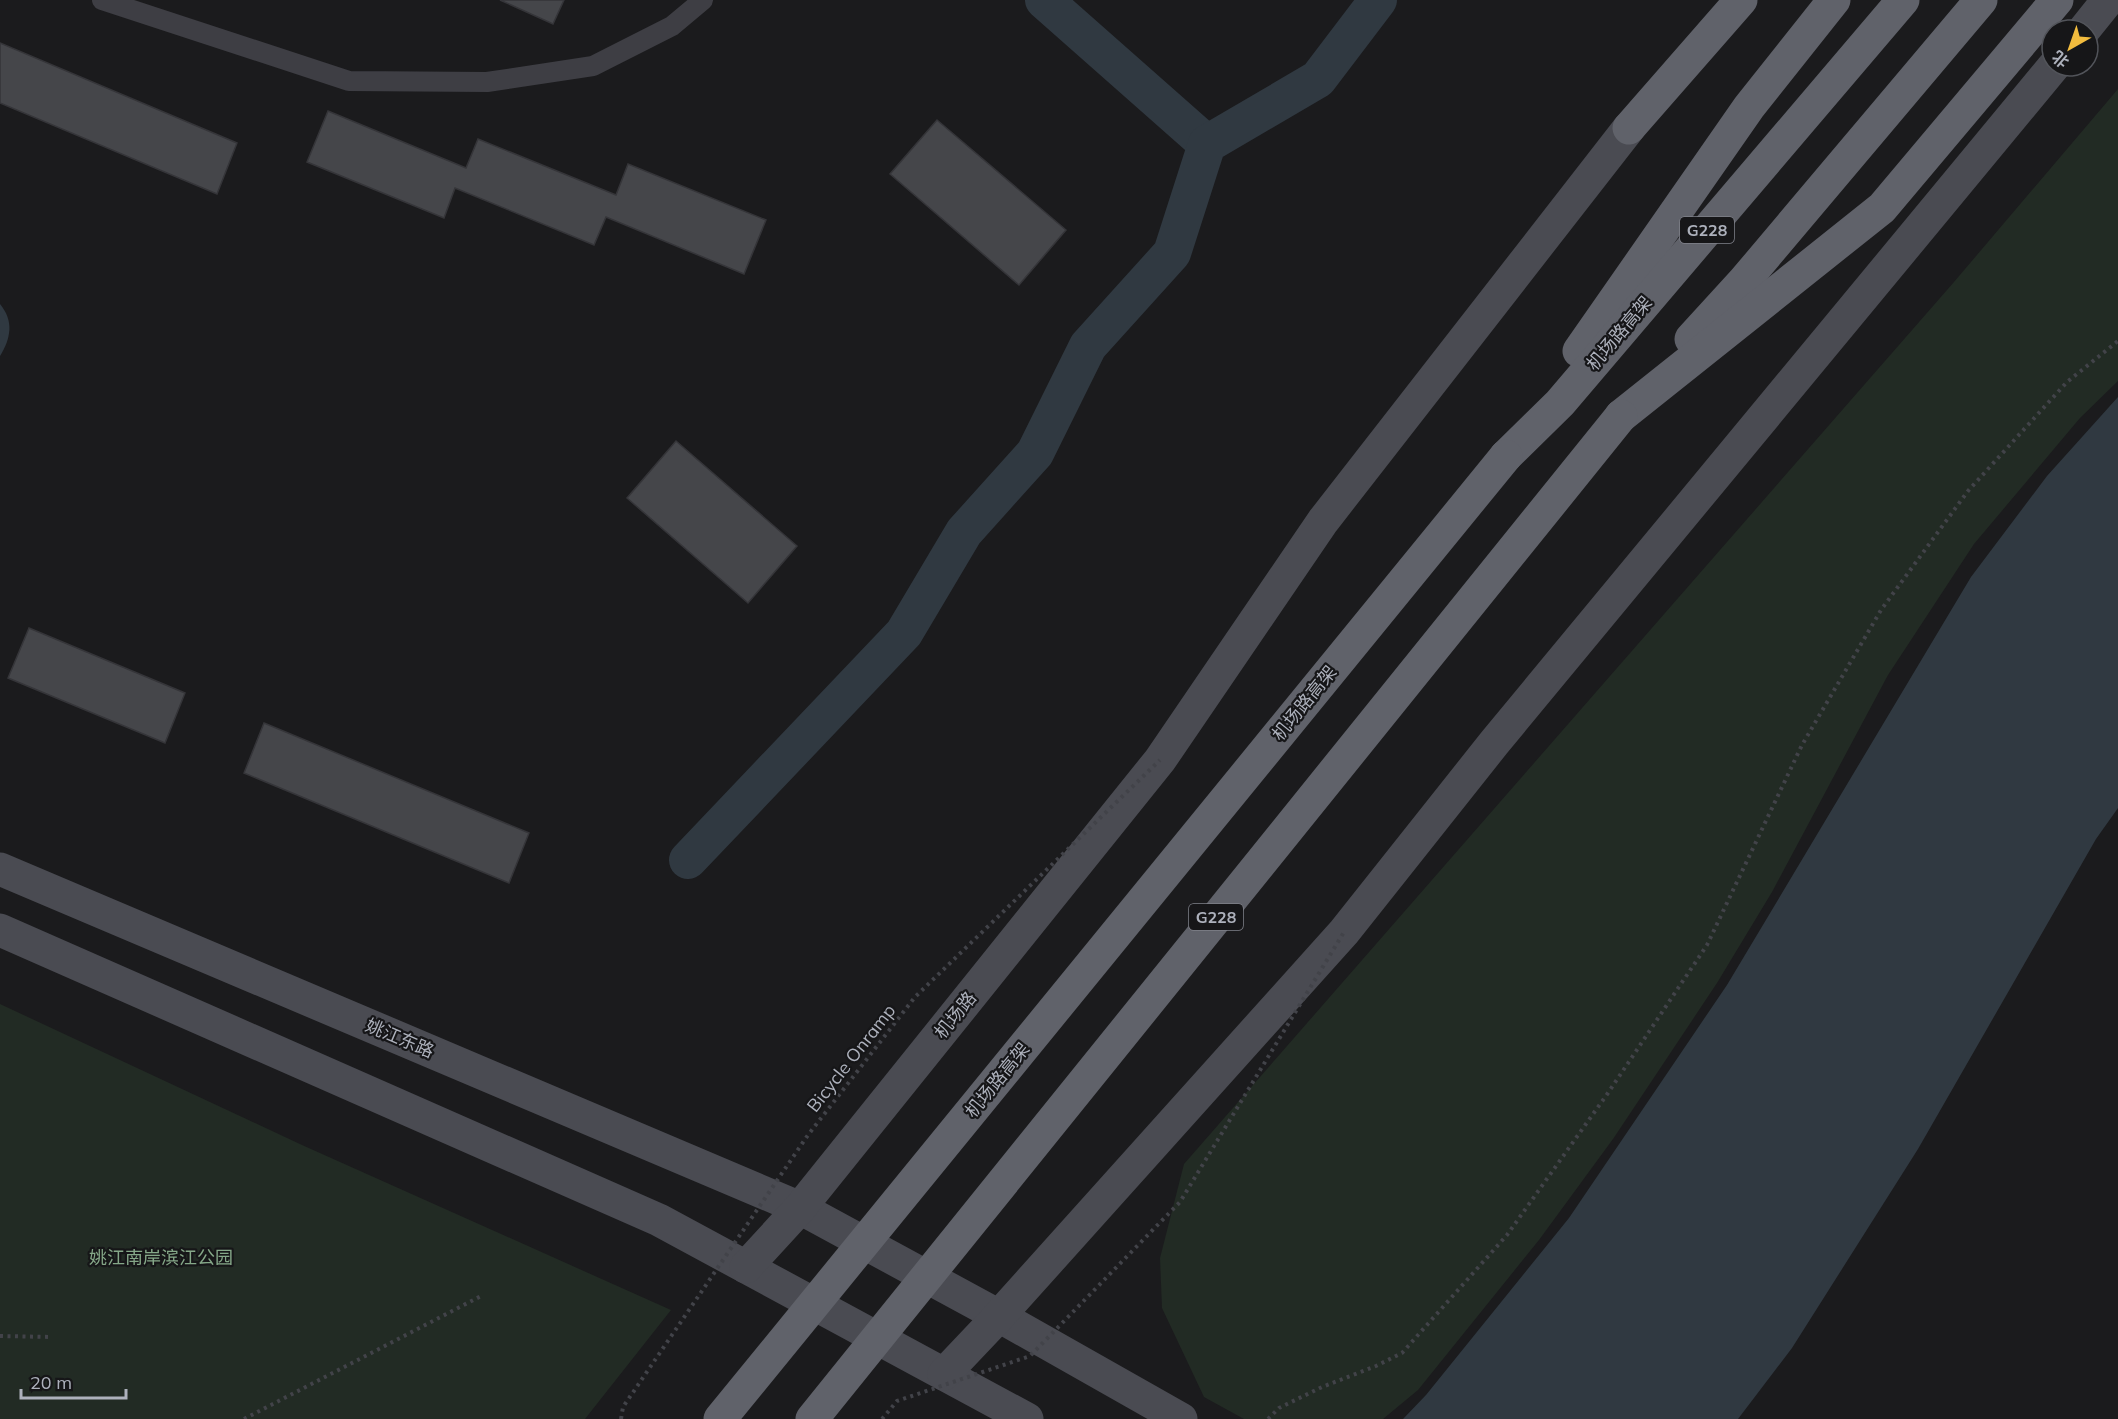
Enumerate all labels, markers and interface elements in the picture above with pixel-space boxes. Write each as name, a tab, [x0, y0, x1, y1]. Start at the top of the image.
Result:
north arrow	[2040, 18, 2100, 78]
text: 北	[2048, 47, 2073, 72]
road number: G228	[1680, 217, 1734, 243]
street label: 机场路高架	[1581, 291, 1657, 375]
street label: 机场路高架	[1267, 661, 1341, 745]
road number: G228	[1189, 904, 1243, 930]
street label: 机场路	[929, 987, 981, 1043]
street label: Bicycle Onramp	[802, 999, 900, 1117]
street label: 姚江东路	[362, 1013, 438, 1063]
street label: 机场路高架	[960, 1038, 1034, 1122]
park label: 姚江南岸滨江公园	[89, 1246, 233, 1269]
scale bar	[21, 1362, 126, 1400]
text: 20 m	[30, 1371, 72, 1394]

